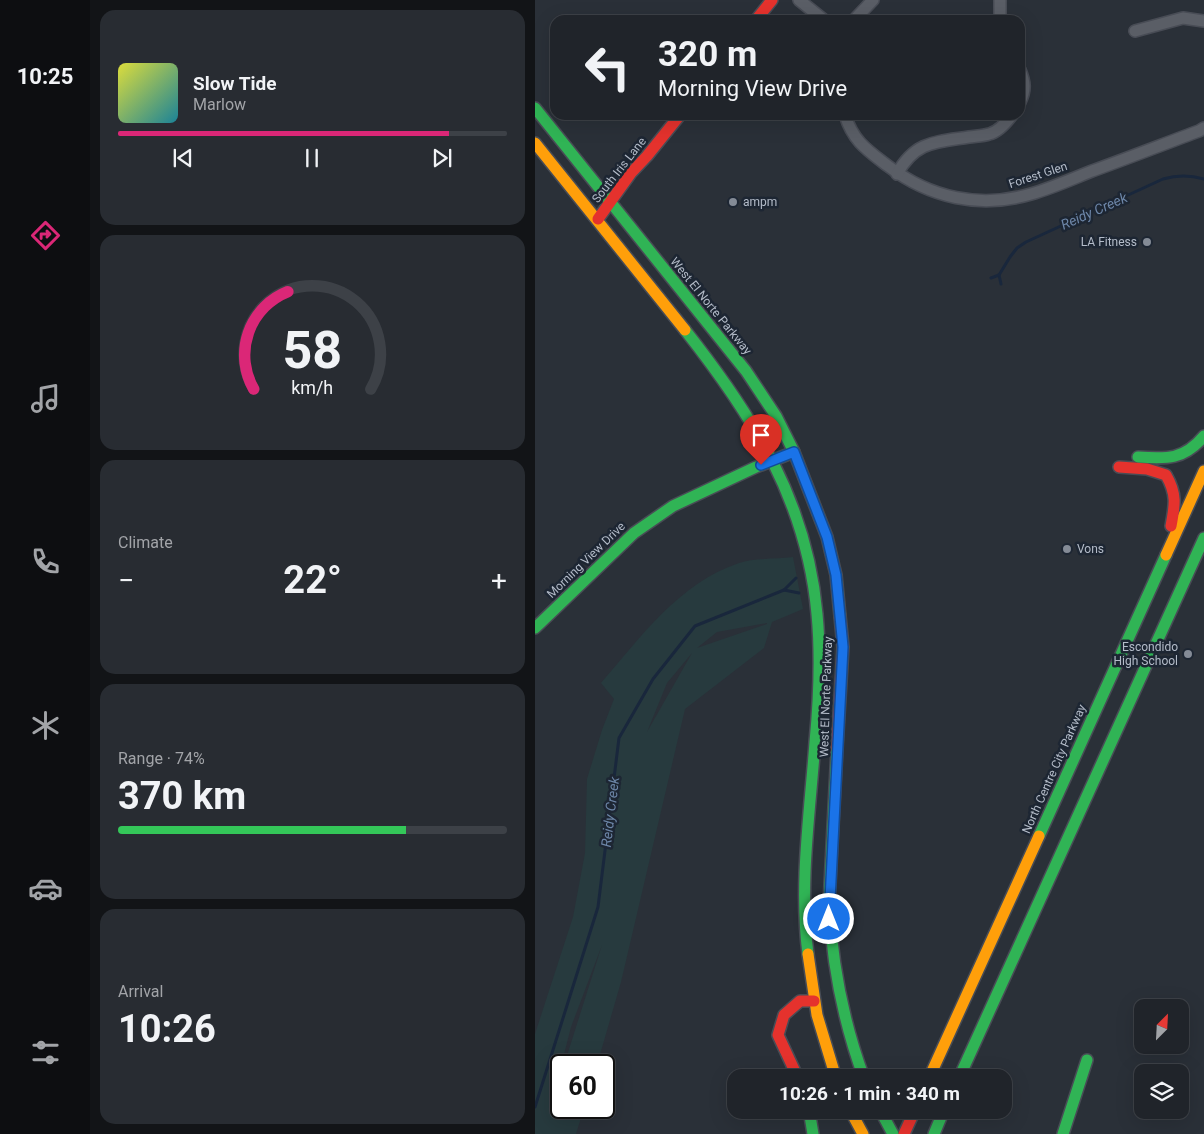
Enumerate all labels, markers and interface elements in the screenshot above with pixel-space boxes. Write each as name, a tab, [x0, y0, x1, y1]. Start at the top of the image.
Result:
text: 320 m	[658, 34, 757, 75]
icon: left	[575, 35, 640, 100]
text: 10:25	[17, 64, 73, 89]
text: Slow Tide	[193, 72, 276, 95]
text: Morning View Drive	[658, 76, 847, 101]
text: Marlow	[193, 95, 246, 114]
street label: South Iris Lane	[589, 134, 649, 206]
icon: previous	[169, 144, 197, 172]
icon: pause	[298, 144, 326, 172]
icon: next	[428, 144, 456, 172]
street label: Forest Glen	[1007, 159, 1069, 191]
water label: Reidy Creek	[1058, 189, 1131, 233]
place label: ampm	[743, 195, 777, 209]
marker: ampm	[727, 196, 739, 208]
icon: directions	[28, 218, 63, 253]
place label: LA Fitness	[1081, 235, 1137, 249]
marker: LA Fitness	[1141, 236, 1153, 248]
street label: West El Norte Parkway	[667, 255, 755, 358]
text: 58	[283, 320, 342, 381]
text: km/h	[292, 377, 333, 398]
icon: music	[28, 381, 63, 416]
pin	[740, 414, 782, 465]
icon: arrive	[747, 421, 775, 449]
street label: Morning View Drive	[544, 519, 628, 601]
text: Climate	[118, 533, 173, 552]
place label: Vons	[1077, 542, 1104, 556]
marker: Vons	[1061, 543, 1073, 555]
icon: phone	[28, 544, 63, 579]
text: 22°	[283, 558, 342, 602]
text: −	[118, 564, 134, 597]
text: +	[491, 564, 507, 597]
street label: West El Norte Parkway	[817, 636, 835, 758]
place label: Escondido High School	[1114, 640, 1178, 668]
marker: Escondido High School	[1182, 648, 1194, 660]
street label: North Centre City Parkway	[1019, 702, 1089, 836]
icon: climate	[28, 708, 63, 743]
text: Range · 74%	[118, 749, 205, 768]
text: 370 km	[118, 774, 246, 818]
water label: Reidy Creek	[598, 775, 622, 848]
icon: car	[28, 871, 63, 906]
position arrow	[802, 892, 854, 944]
text: Arrival	[118, 982, 163, 1001]
north arrow	[1134, 999, 1189, 1054]
map controls	[1134, 999, 1189, 1119]
text: 10:26	[118, 1007, 216, 1051]
icon: filters	[28, 1035, 63, 1070]
speed limit sign: 60	[550, 1054, 615, 1119]
button: layers	[1134, 1064, 1189, 1119]
text: 10:26 · 1 min · 340 m	[779, 1082, 960, 1105]

